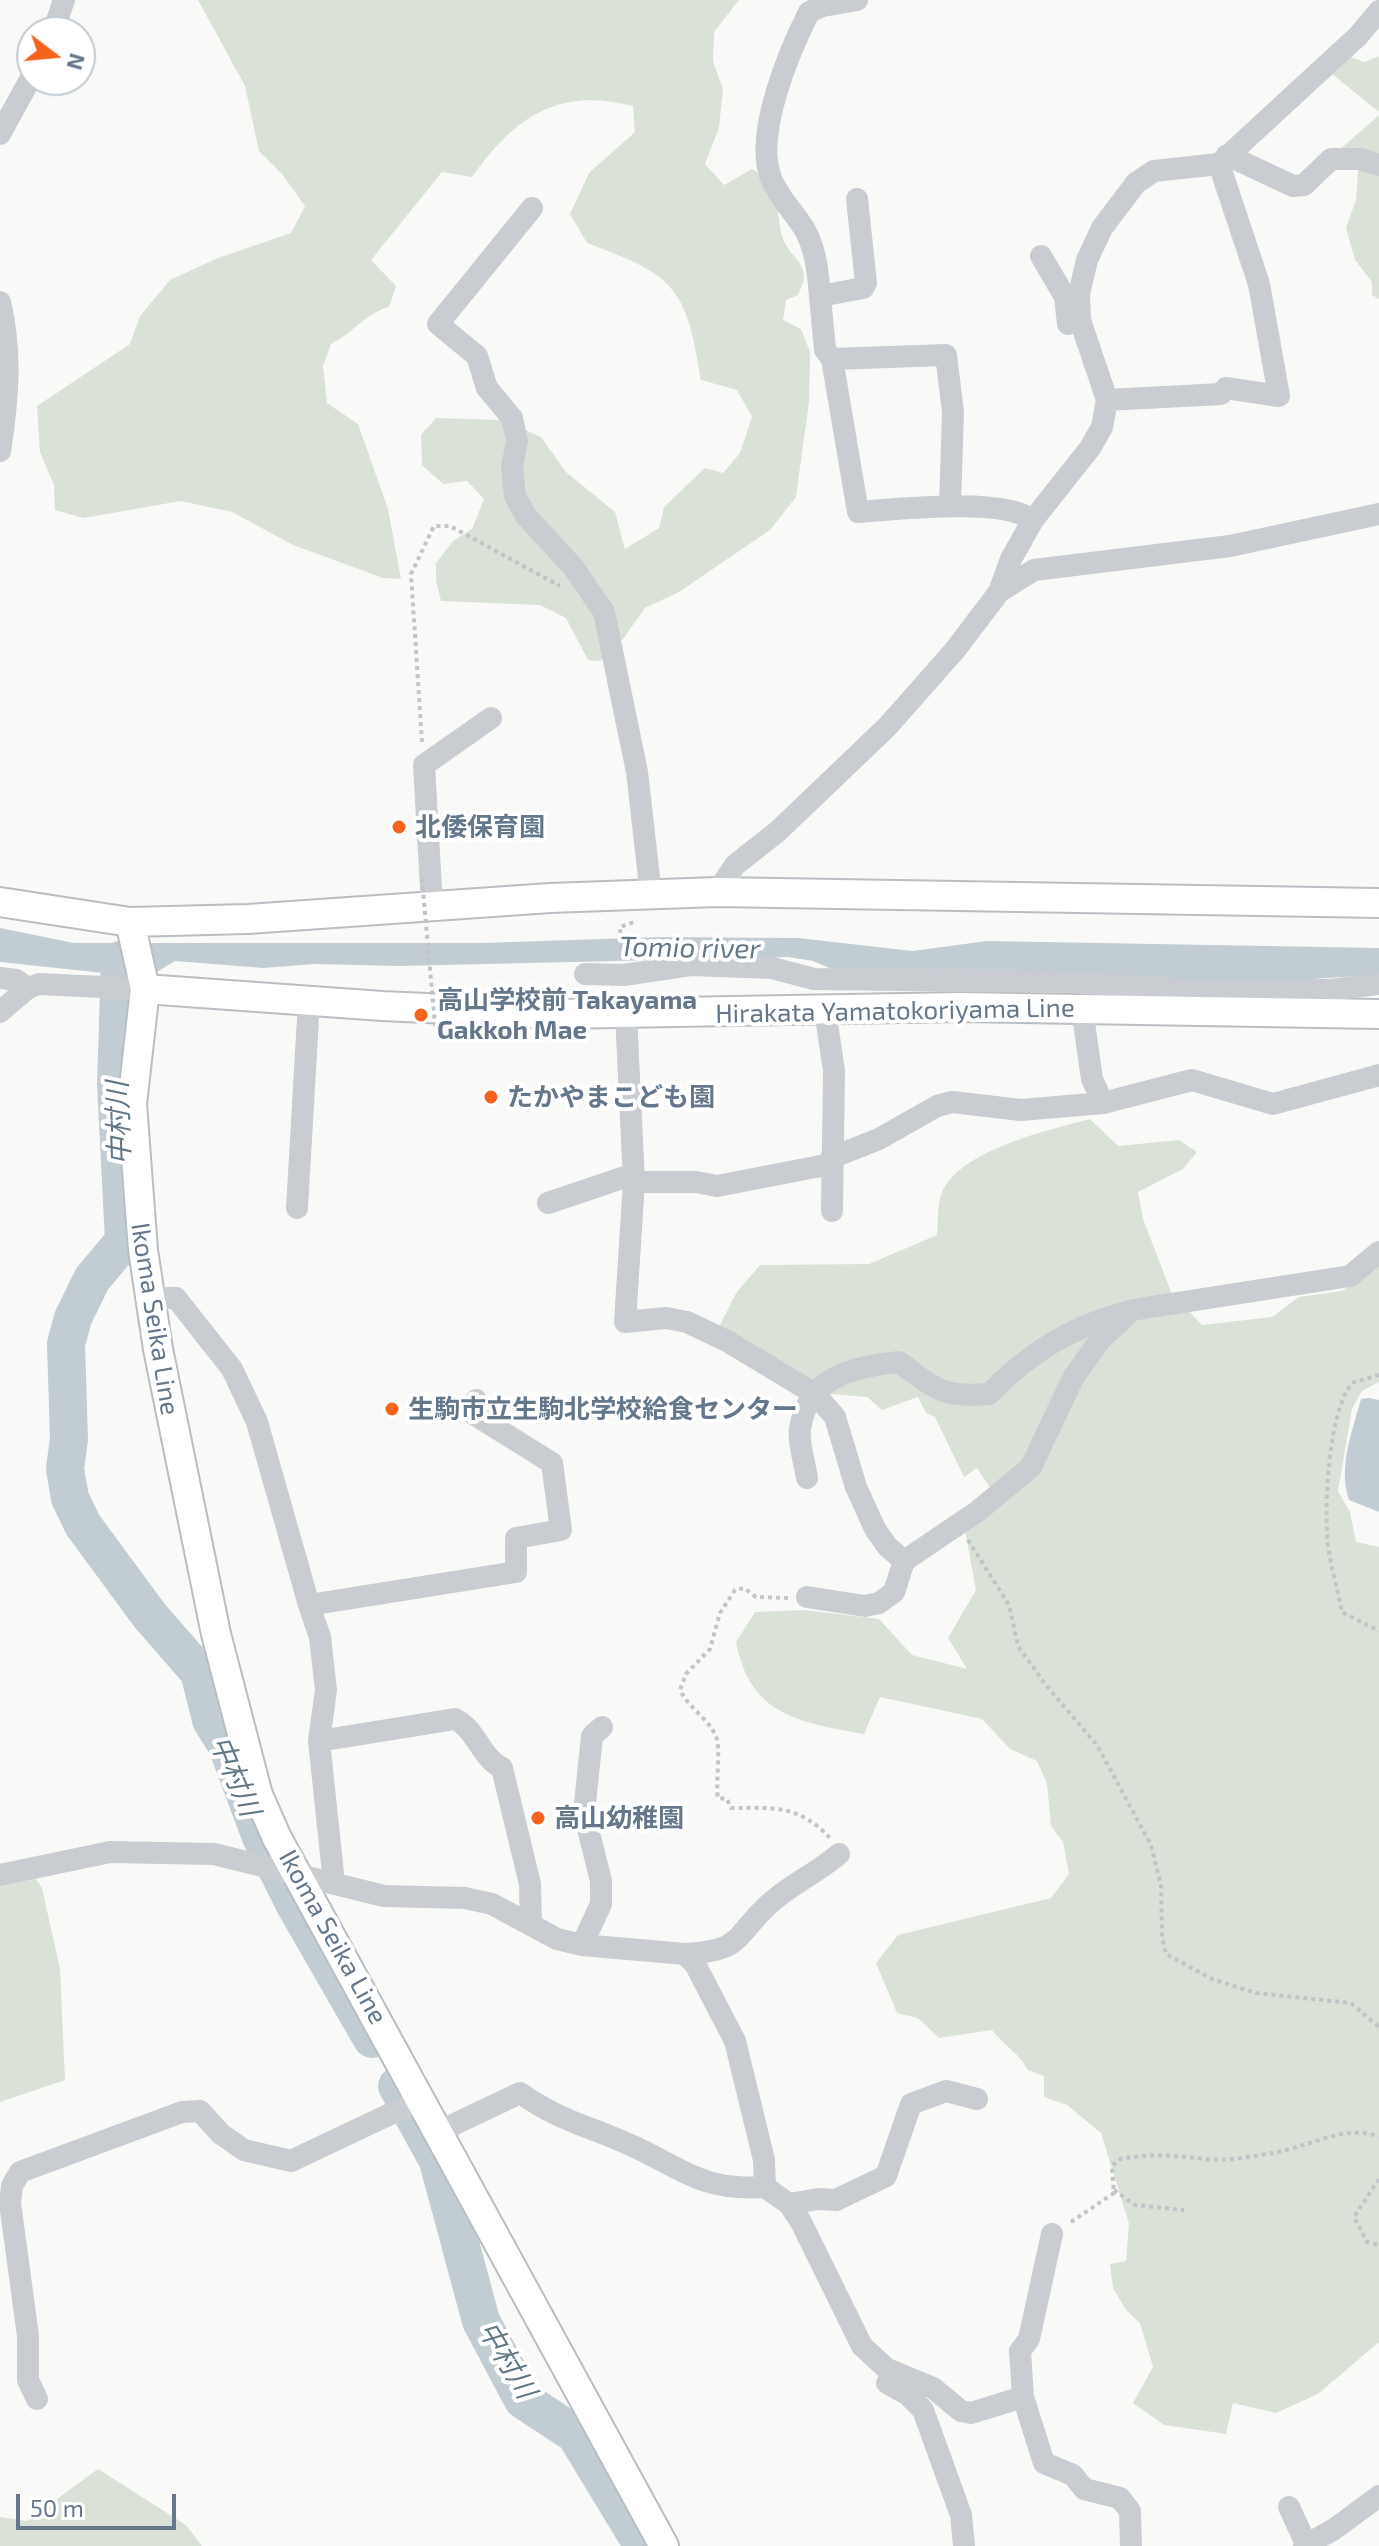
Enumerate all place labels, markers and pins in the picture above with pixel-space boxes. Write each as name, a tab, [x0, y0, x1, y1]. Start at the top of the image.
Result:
place label: 北倭保育園	[415, 811, 545, 843]
marker: 北倭保育園	[390, 818, 408, 836]
place label: 高山学校前 Takayama Gakkoh Mae	[437, 984, 697, 1046]
marker: 高山学校前 Takayama Gakkoh Mae	[412, 1006, 430, 1024]
place label: たかやまこども園	[507, 1081, 715, 1113]
marker: たかやまこども園	[482, 1088, 500, 1106]
place label: 生駒市立生駒北学校給食センター	[408, 1393, 798, 1425]
marker: 生駒市立生駒北学校給食センター	[383, 1400, 401, 1418]
place label: 高山幼稚園	[554, 1802, 684, 1834]
marker: 高山幼稚園	[529, 1809, 547, 1827]

